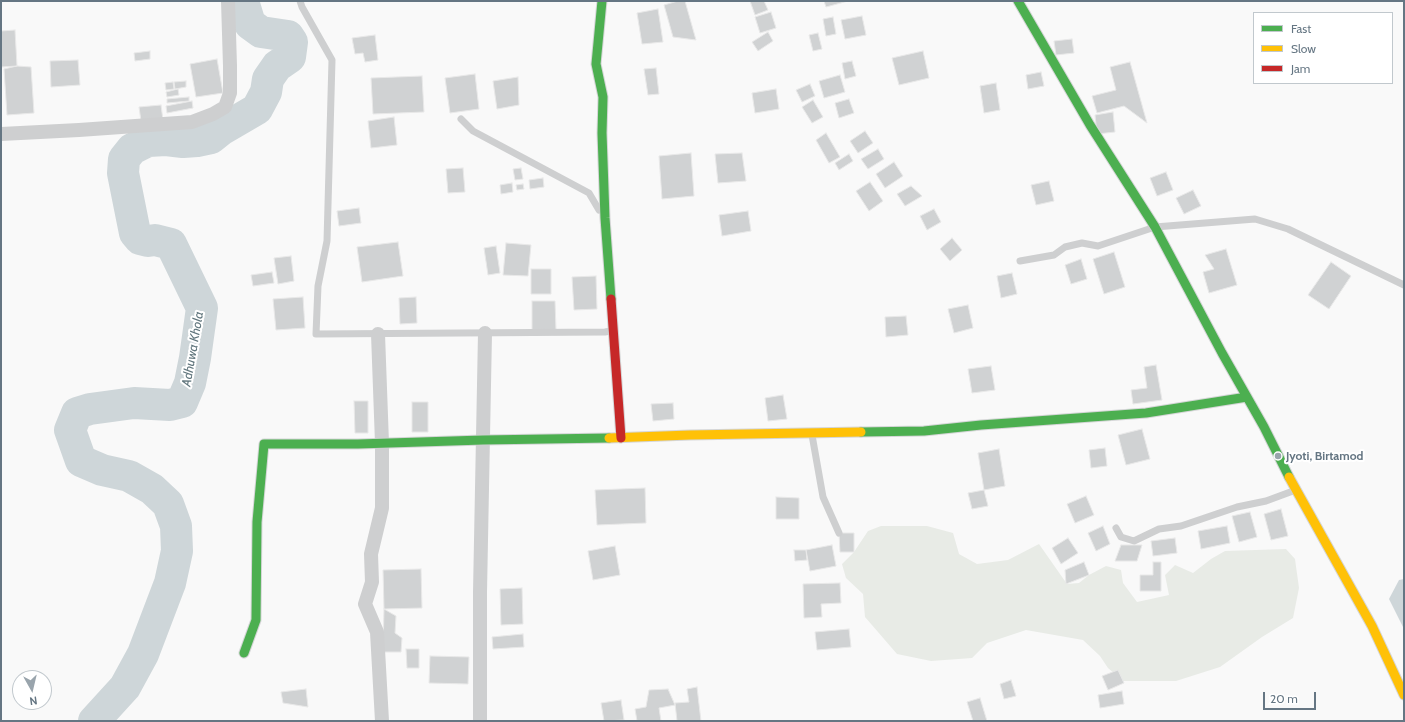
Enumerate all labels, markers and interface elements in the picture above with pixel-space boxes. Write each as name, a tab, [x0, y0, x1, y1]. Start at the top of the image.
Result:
legend	[1253, 12, 1393, 84]
text: Fast	[1291, 21, 1311, 36]
text: Slow	[1291, 41, 1316, 56]
text: Jam	[1291, 61, 1310, 76]
water label: Adhuwa Khola	[179, 310, 207, 388]
place label: Jyoti, Birtamod	[1286, 449, 1363, 463]
marker: Jyoti, Birtamod	[1273, 451, 1283, 461]
north arrow	[12, 670, 52, 710]
scale bar	[1265, 684, 1318, 710]
text: 20 m	[1270, 691, 1298, 706]
text: N	[29, 693, 38, 708]

